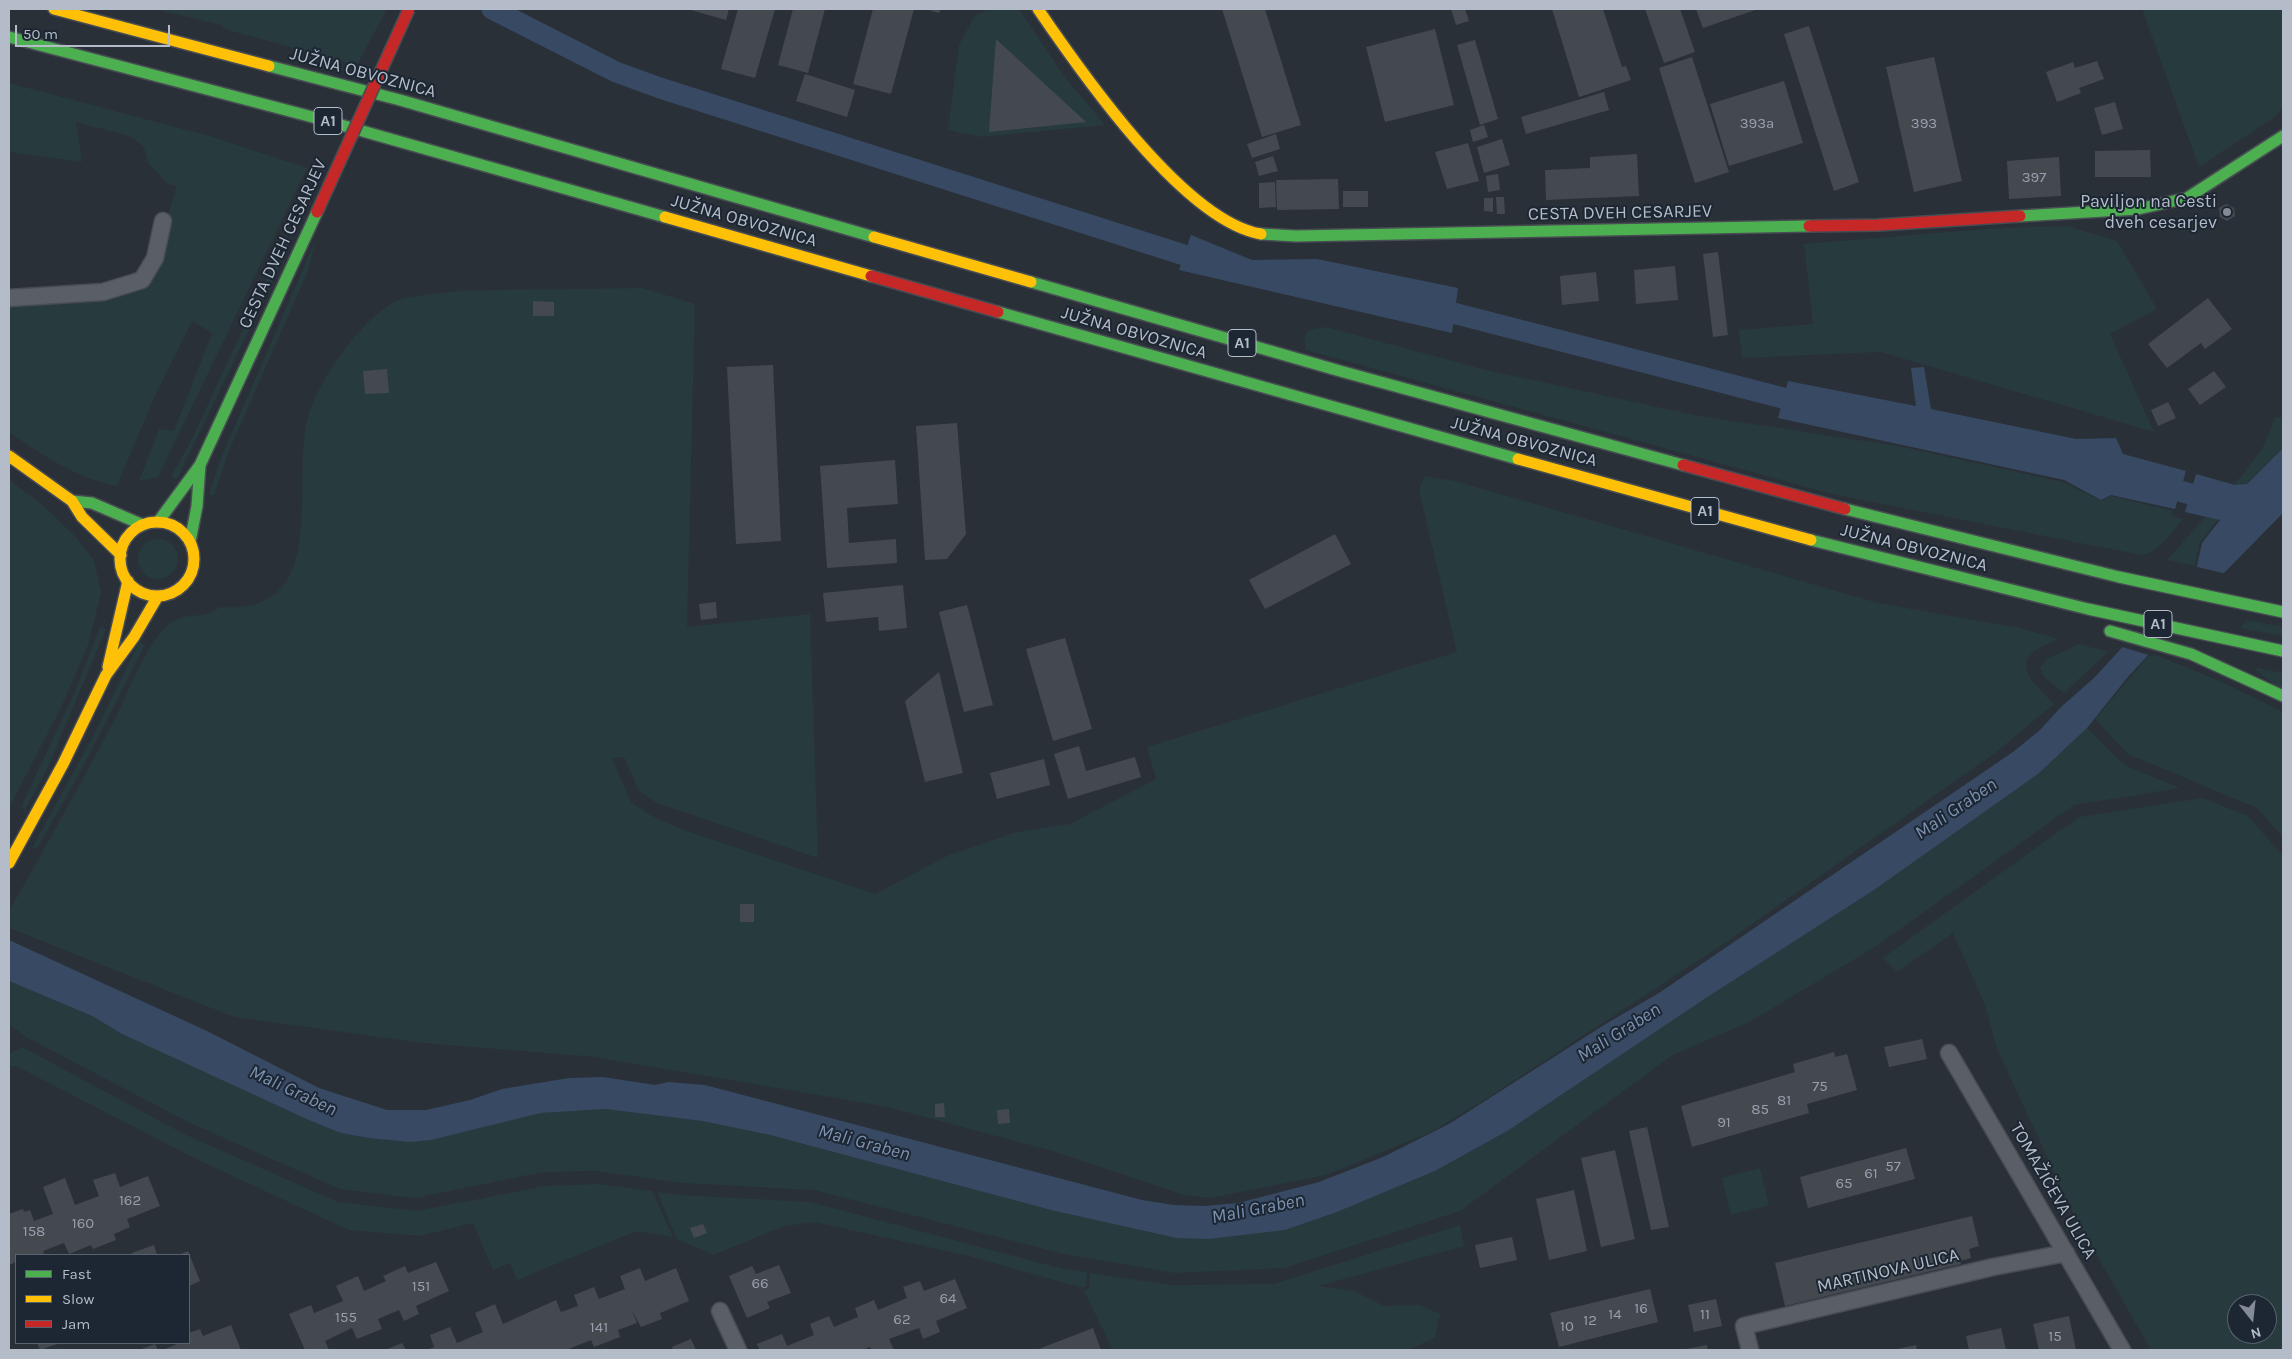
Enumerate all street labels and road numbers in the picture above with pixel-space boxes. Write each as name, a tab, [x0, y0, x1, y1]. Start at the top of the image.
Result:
street label: JUŽNA OBVOZNICA	[288, 43, 438, 103]
road number: A1	[314, 108, 342, 134]
street label: CESTA DVEH CESARJEV	[234, 156, 332, 332]
street label: JUŽNA OBVOZNICA	[669, 190, 819, 252]
street label: CESTA DVEH CESARJEV	[1528, 201, 1712, 225]
street label: JUŽNA OBVOZNICA	[1059, 302, 1209, 364]
road number: A1	[1228, 329, 1256, 356]
street label: JUŽNA OBVOZNICA	[1449, 412, 1599, 472]
road number: A1	[1691, 498, 1719, 524]
street label: JUŽNA OBVOZNICA	[1838, 519, 1990, 577]
road number: A1	[2144, 610, 2172, 638]
street label: TOMAŽIČEVA ULICA	[2005, 1119, 2101, 1263]
street label: MARTINOVA ULICA	[1815, 1244, 1961, 1298]

